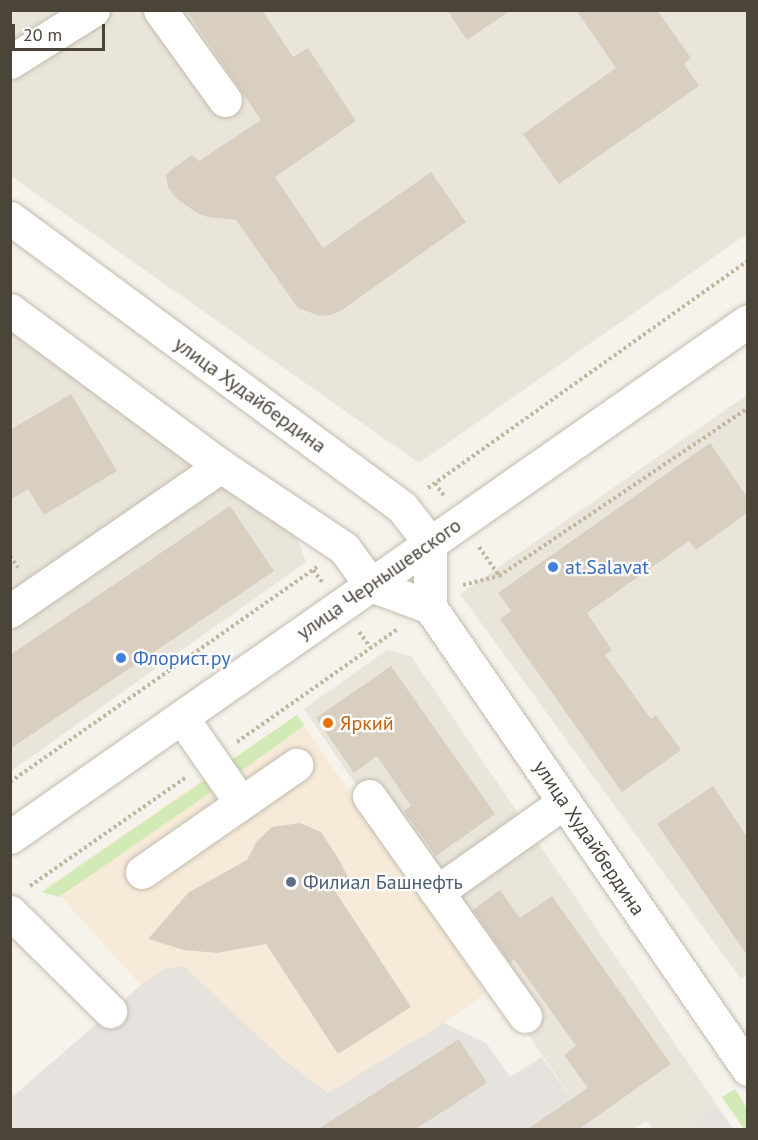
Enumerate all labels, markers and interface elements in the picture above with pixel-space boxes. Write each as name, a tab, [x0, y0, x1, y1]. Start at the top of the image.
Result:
scale bar	[15, 12, 108, 50]
text: 20 m	[23, 23, 62, 46]
street label: улица Худайбердина	[169, 332, 331, 458]
street label: улица Чернышевского	[292, 513, 466, 645]
place label: at.Salavat	[565, 555, 649, 579]
marker: at.Salavat	[546, 560, 560, 574]
place label: Флорист.ру	[133, 646, 231, 670]
marker: Флорист.ру	[114, 651, 128, 665]
place label: Яркий	[340, 711, 394, 735]
marker: Яркий	[321, 716, 335, 730]
street label: улица Худайбердина	[528, 756, 650, 920]
place label: Филиал Башнефть	[303, 870, 463, 894]
marker: Филиал Башнефть	[284, 875, 298, 889]

